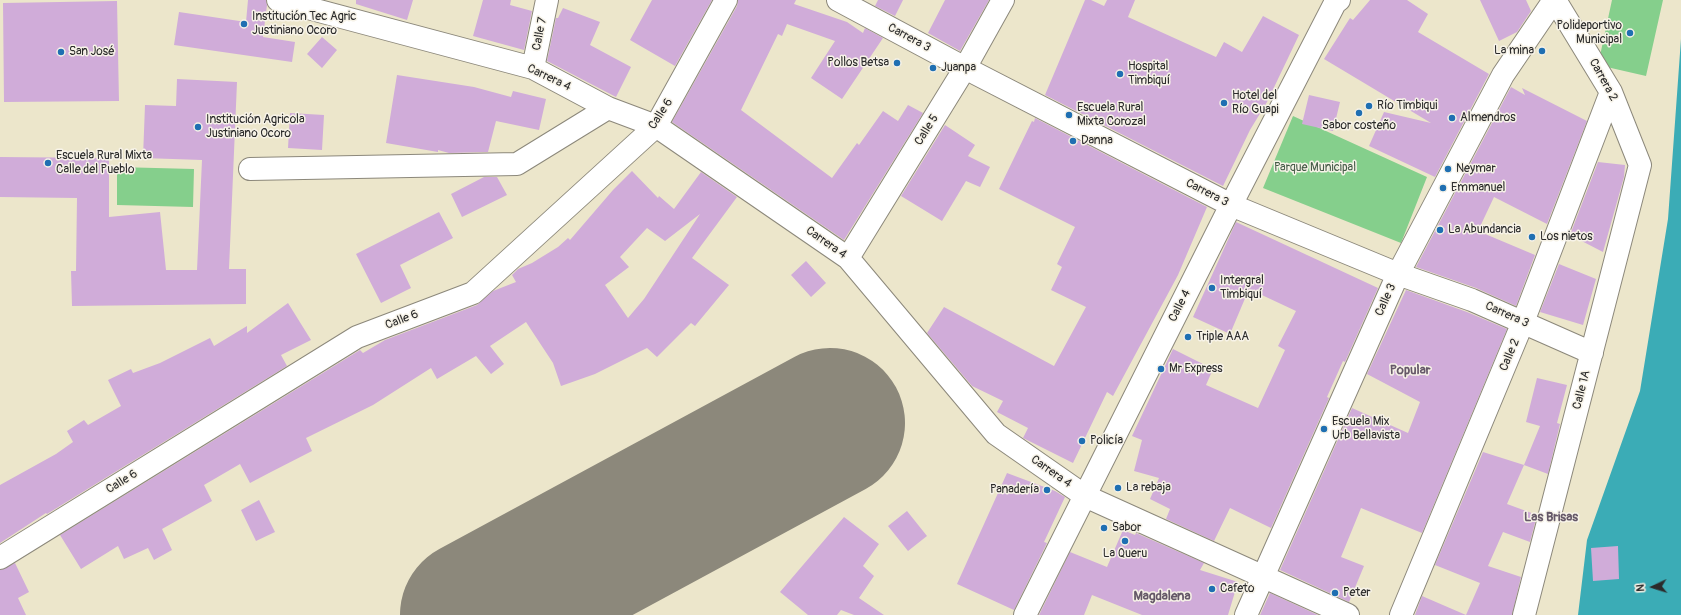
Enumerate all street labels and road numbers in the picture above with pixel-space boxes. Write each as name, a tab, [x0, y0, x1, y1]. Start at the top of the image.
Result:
street label: Calle 7	[530, 16, 550, 52]
street label: Carrera 3	[885, 21, 933, 55]
street label: Carrera 2	[1585, 56, 1621, 104]
street label: Carrera 4	[525, 62, 573, 94]
street label: Calle 6	[646, 96, 676, 132]
street label: Calle 5	[912, 112, 942, 148]
street label: Carrera 3	[1183, 176, 1231, 210]
street label: Carrera 4	[803, 224, 849, 262]
street label: Calle 3	[1373, 282, 1399, 318]
street label: Calle 4	[1166, 288, 1194, 324]
street label: Carrera 3	[1483, 299, 1531, 331]
street label: Calle 6	[383, 307, 421, 333]
street label: Calle 2	[1497, 337, 1523, 373]
street label: Calle 1A	[1570, 369, 1594, 411]
street label: Carrera 4	[1028, 453, 1074, 491]
street label: Calle 6	[104, 467, 140, 497]

